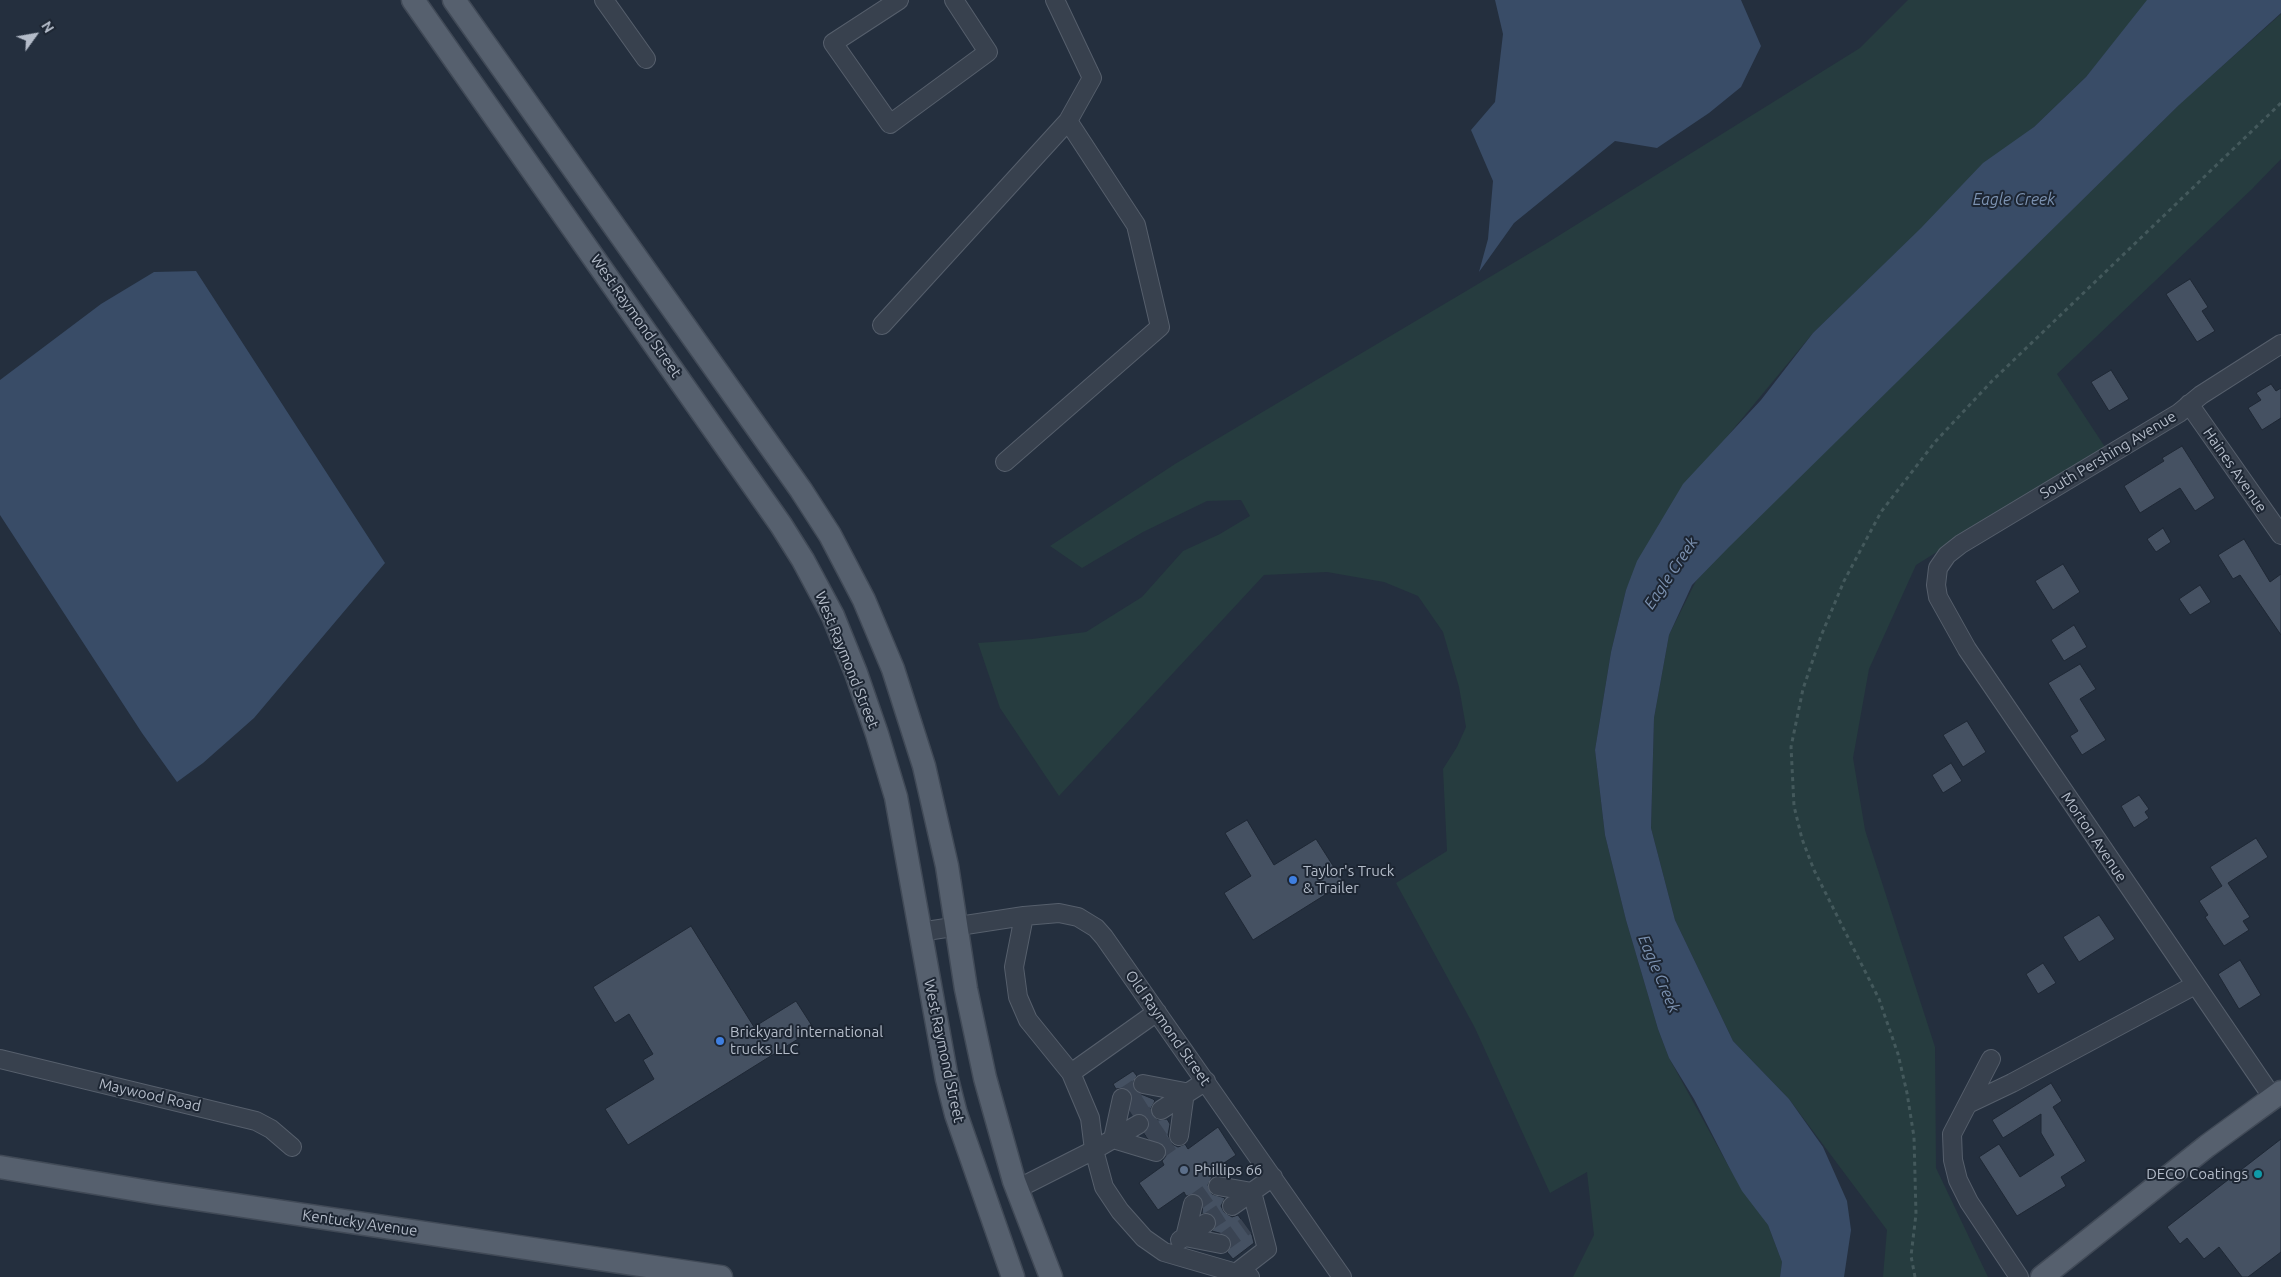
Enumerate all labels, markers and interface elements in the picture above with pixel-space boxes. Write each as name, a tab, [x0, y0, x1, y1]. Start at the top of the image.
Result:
north arrow	[10, 10, 60, 60]
text: N	[38, 18, 57, 36]
water label: Eagle Creek	[1973, 190, 2055, 210]
street label: West Raymond Street	[587, 251, 685, 381]
street label: South Pershing Avenue	[2037, 407, 2179, 503]
street label: Haines Avenue	[2199, 424, 2271, 516]
water label: Eagle Creek	[1640, 533, 1702, 613]
street label: West Raymond Street	[811, 589, 883, 731]
street label: Morton Avenue	[2057, 789, 2131, 885]
place label: Taylor's Truck & Trailer	[1303, 862, 1394, 897]
marker: Taylor's Truck & Trailer	[1287, 874, 1299, 886]
water label: Eagle Creek	[1634, 932, 1684, 1016]
street label: Old Raymond Street	[1122, 967, 1214, 1089]
street label: West Raymond Street	[920, 978, 968, 1124]
place label: Brickyard international trucks LLC	[730, 1023, 883, 1058]
marker: Brickyard international trucks LLC	[714, 1035, 726, 1047]
street label: Maywood Road	[97, 1075, 203, 1115]
place label: Phillips 66	[1194, 1161, 1262, 1179]
marker: Phillips 66	[1178, 1164, 1190, 1176]
place label: DECO Coatings	[2146, 1165, 2248, 1183]
marker: DECO Coatings	[2252, 1168, 2264, 1180]
street label: Kentucky Avenue	[301, 1206, 419, 1240]

